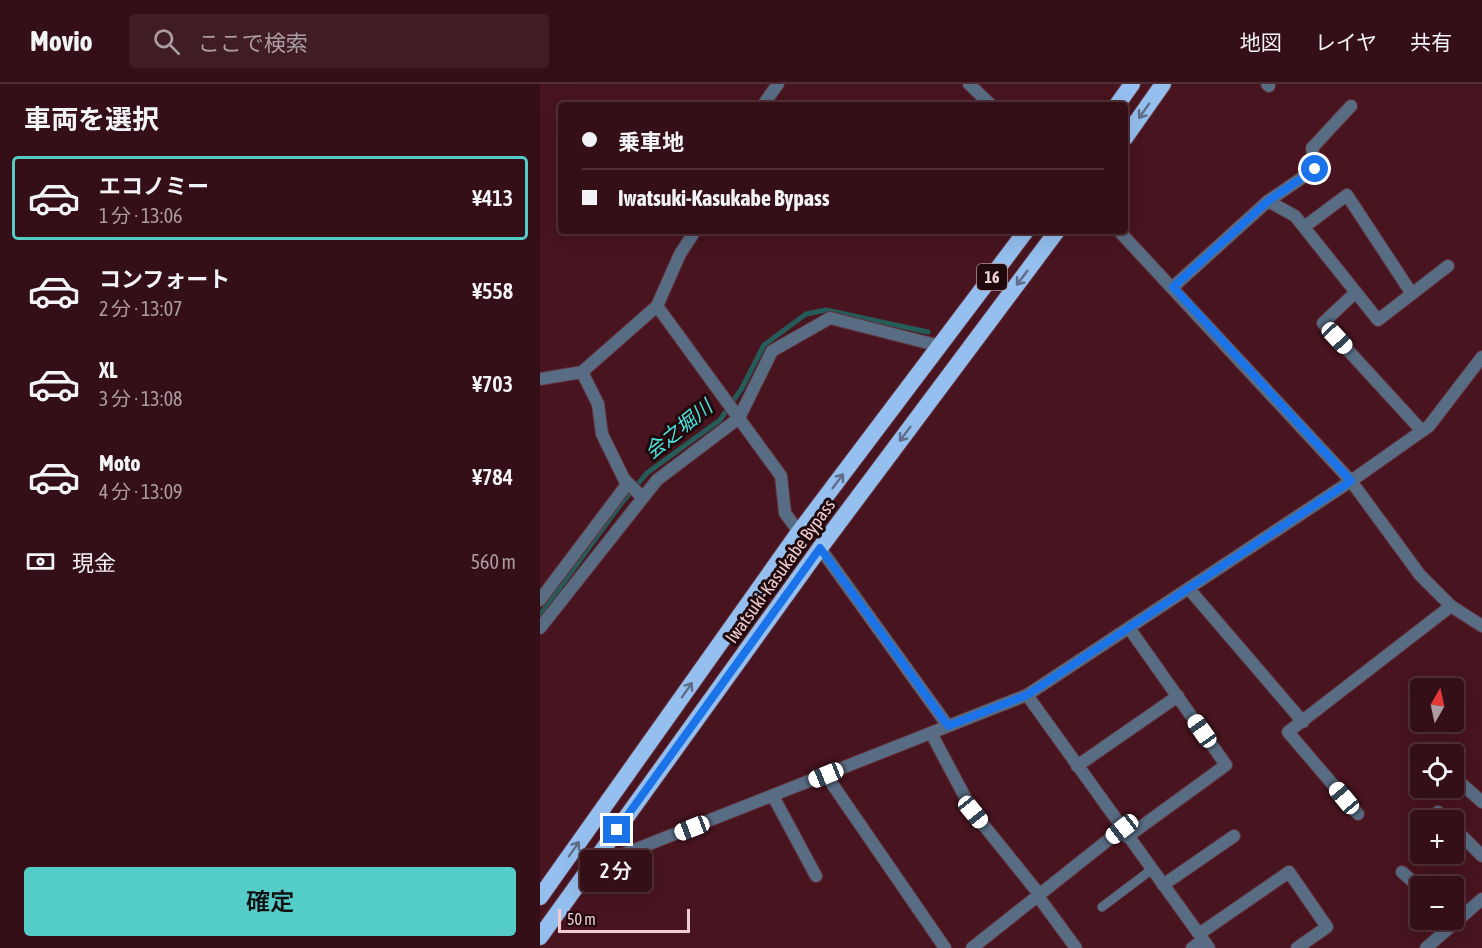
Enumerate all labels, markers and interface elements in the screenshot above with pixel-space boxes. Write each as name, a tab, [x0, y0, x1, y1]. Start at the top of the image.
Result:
search box	[129, 14, 549, 68]
text: Movio	[30, 25, 93, 57]
icon: search	[150, 25, 183, 58]
text: ここで検索	[198, 30, 308, 56]
text: 地図	[1240, 30, 1282, 54]
text: レイヤ	[1315, 30, 1377, 54]
text: 共有	[1410, 30, 1452, 54]
one-way arrow	[1138, 102, 1150, 118]
text: 車両を選択	[24, 104, 159, 135]
text: 乗車地	[618, 129, 684, 155]
route start	[1301, 155, 1328, 182]
icon: car	[27, 171, 81, 225]
text: エコノミー	[99, 173, 209, 199]
text: ¥413	[472, 185, 513, 211]
text: Iwatsuki-Kasukabe Bypass	[618, 185, 830, 211]
text: 1 分 · 13:06	[99, 204, 182, 227]
icon: car	[27, 264, 81, 318]
road number: 16	[977, 264, 1007, 290]
text: コンフォート	[99, 266, 230, 292]
one-way arrow	[1016, 269, 1029, 285]
text: ¥558	[472, 278, 513, 304]
text: 2 分 · 13:07	[99, 297, 182, 320]
car	[1318, 319, 1356, 357]
icon: car	[27, 357, 81, 411]
text: XL	[99, 357, 117, 383]
text: ¥703	[472, 371, 513, 397]
text: 3 分 · 13:08	[99, 387, 182, 410]
water label: 会之堀川	[640, 394, 718, 463]
one-way arrow	[899, 426, 912, 442]
icon: car	[27, 450, 81, 504]
text: Moto	[99, 450, 141, 476]
text: ¥784	[472, 464, 513, 490]
one-way arrow	[831, 473, 844, 489]
text: 4 分 · 13:09	[99, 480, 182, 503]
street label: Iwatsuki-Kasukabe Bypass	[721, 495, 839, 647]
icon: cash	[24, 545, 57, 578]
text: 現金	[72, 550, 116, 576]
text: 560 m	[471, 550, 516, 573]
north arrow	[1410, 678, 1464, 732]
map controls	[1410, 678, 1464, 930]
one-way arrow	[681, 682, 693, 698]
car	[1184, 711, 1220, 751]
button: locate	[1410, 744, 1464, 798]
car	[806, 760, 846, 790]
car	[1326, 778, 1362, 818]
car	[955, 792, 991, 832]
button: +	[1410, 810, 1464, 864]
car	[1102, 811, 1142, 847]
car	[672, 813, 712, 843]
route end	[603, 816, 630, 843]
one-way arrow	[568, 841, 580, 858]
callout: 2 分	[581, 851, 653, 893]
text: 2 分	[600, 859, 632, 882]
button: 確定	[24, 867, 516, 936]
button: −	[1410, 876, 1464, 930]
scale bar	[558, 906, 690, 934]
text: 50 m	[567, 910, 596, 928]

